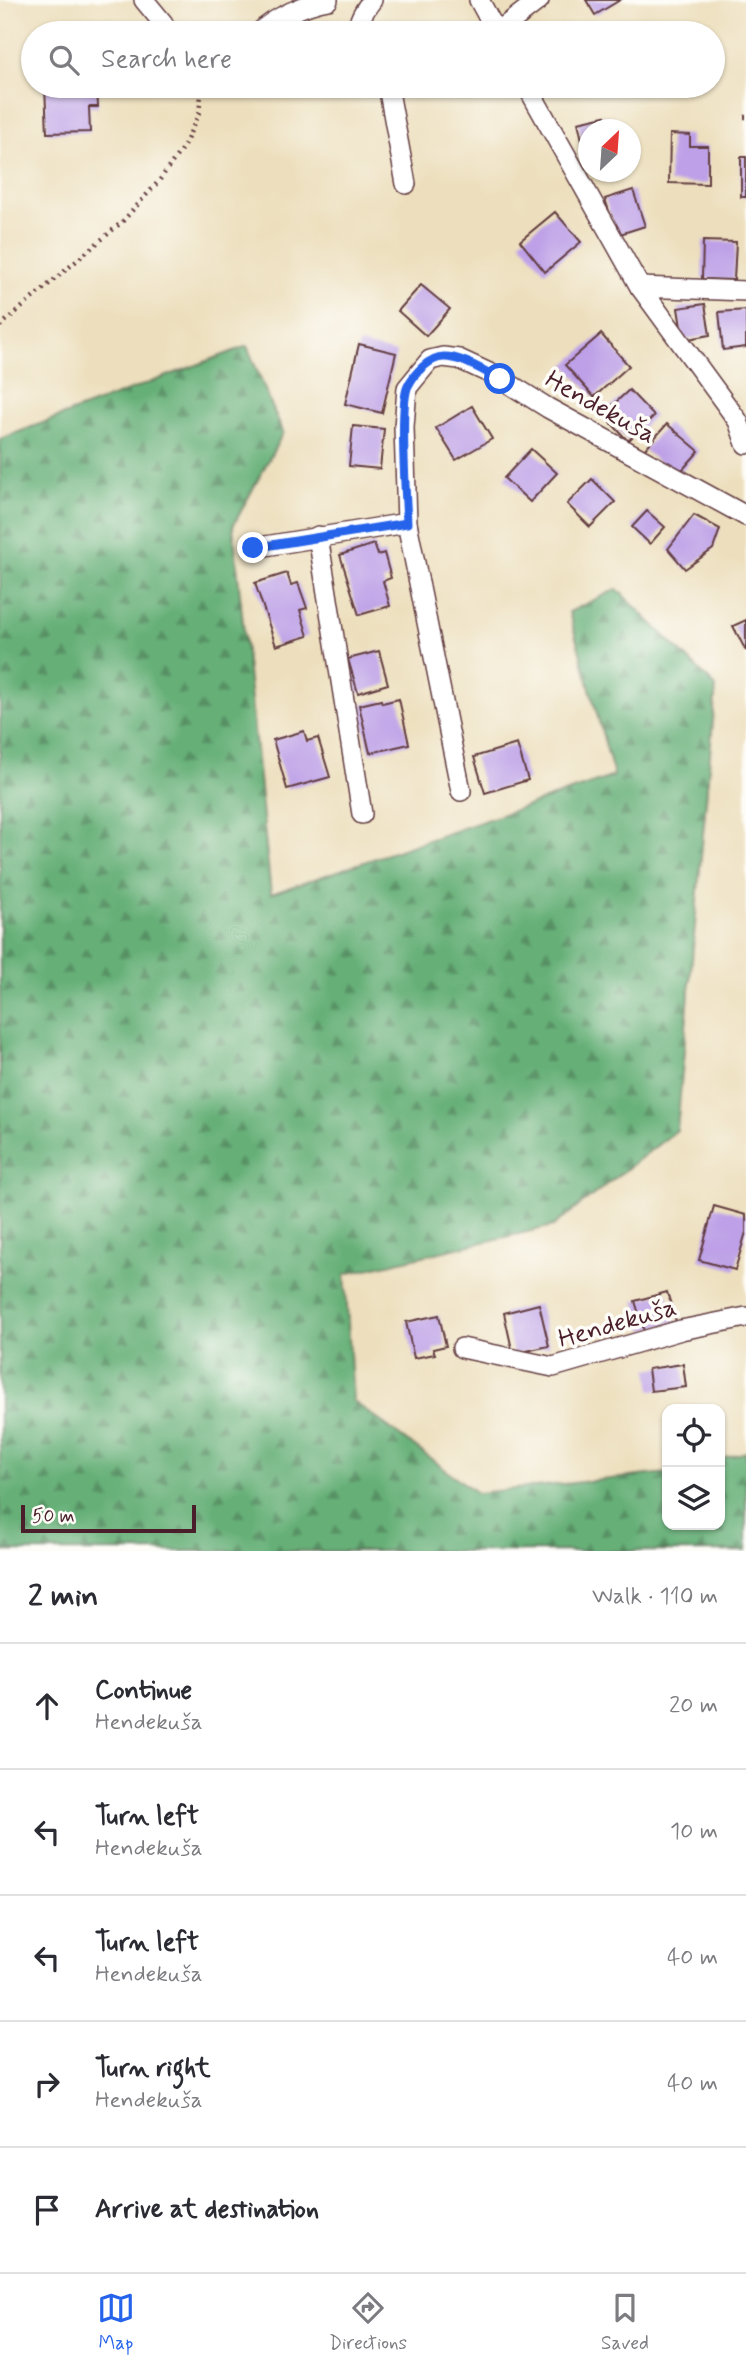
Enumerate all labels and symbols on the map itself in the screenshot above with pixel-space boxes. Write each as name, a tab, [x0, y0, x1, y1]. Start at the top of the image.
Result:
north arrow	[578, 119, 641, 182]
route start	[484, 363, 515, 394]
street label: Hendekuša	[539, 363, 662, 452]
route end	[237, 532, 268, 563]
street label: Hendekuša	[554, 1291, 681, 1357]
scale bar	[21, 1502, 196, 1534]

